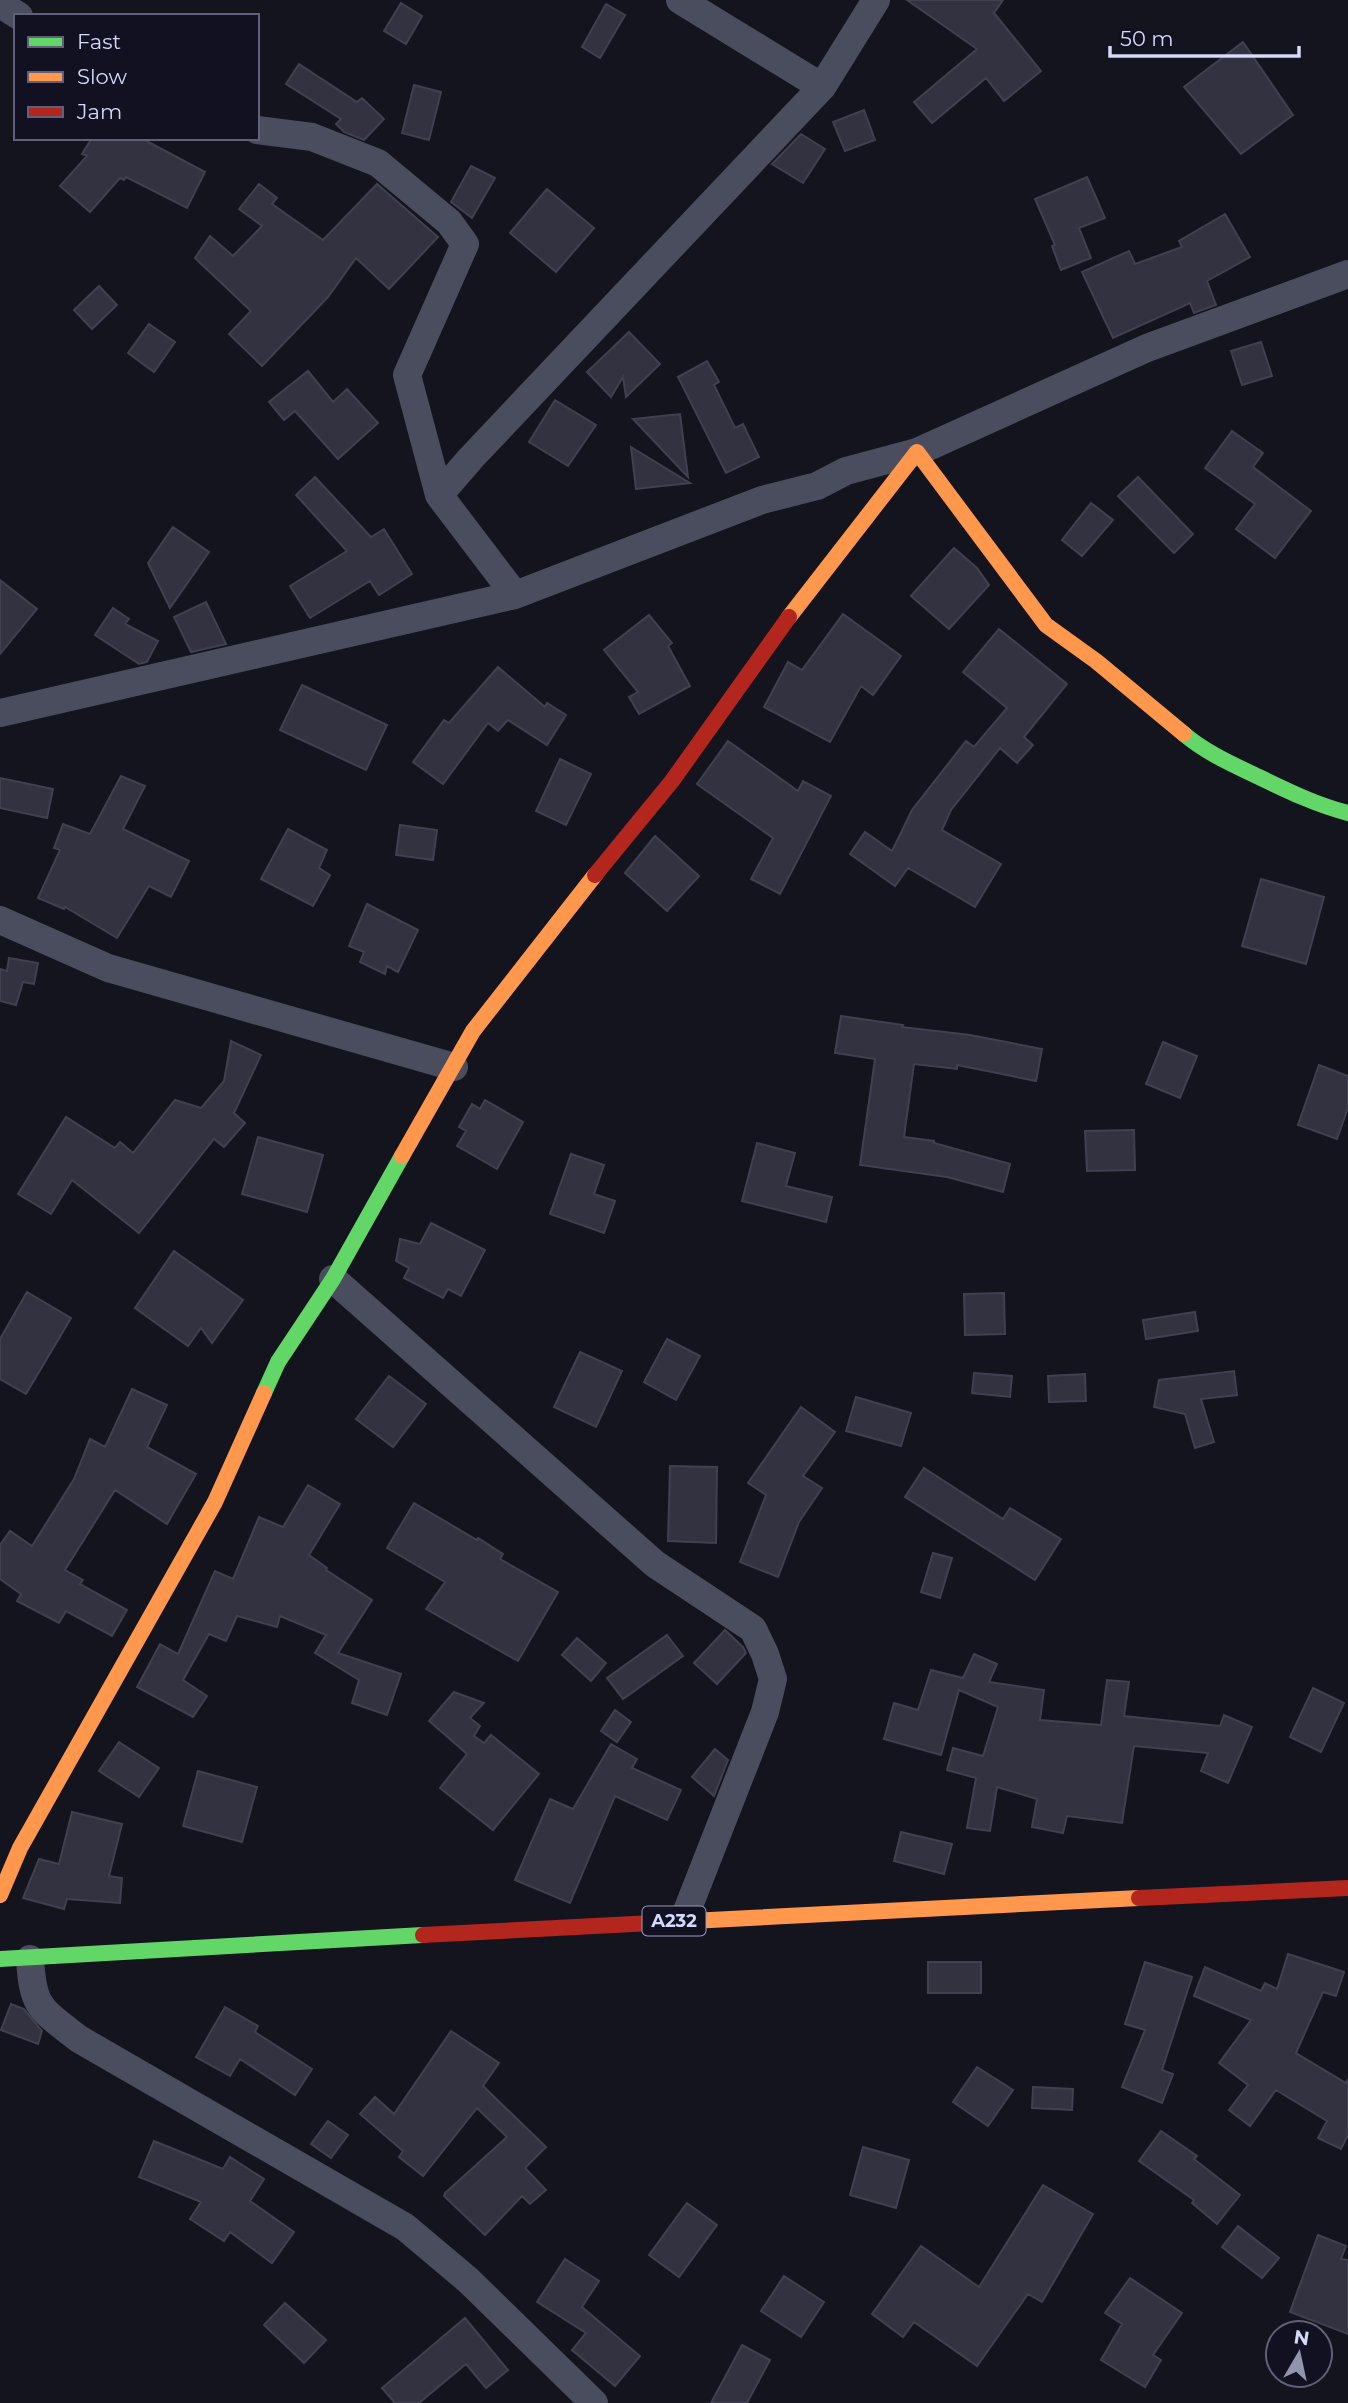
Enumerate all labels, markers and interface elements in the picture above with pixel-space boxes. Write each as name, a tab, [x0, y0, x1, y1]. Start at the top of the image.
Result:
legend	[14, 14, 259, 140]
scale bar	[1110, 14, 1299, 58]
text: 50 m	[1120, 26, 1174, 51]
text: Fast	[77, 29, 121, 54]
text: Slow	[77, 64, 127, 89]
text: Jam	[76, 99, 122, 124]
road number: A232	[642, 1907, 706, 1936]
north arrow	[1264, 2319, 1334, 2389]
text: N	[1292, 2325, 1311, 2350]

